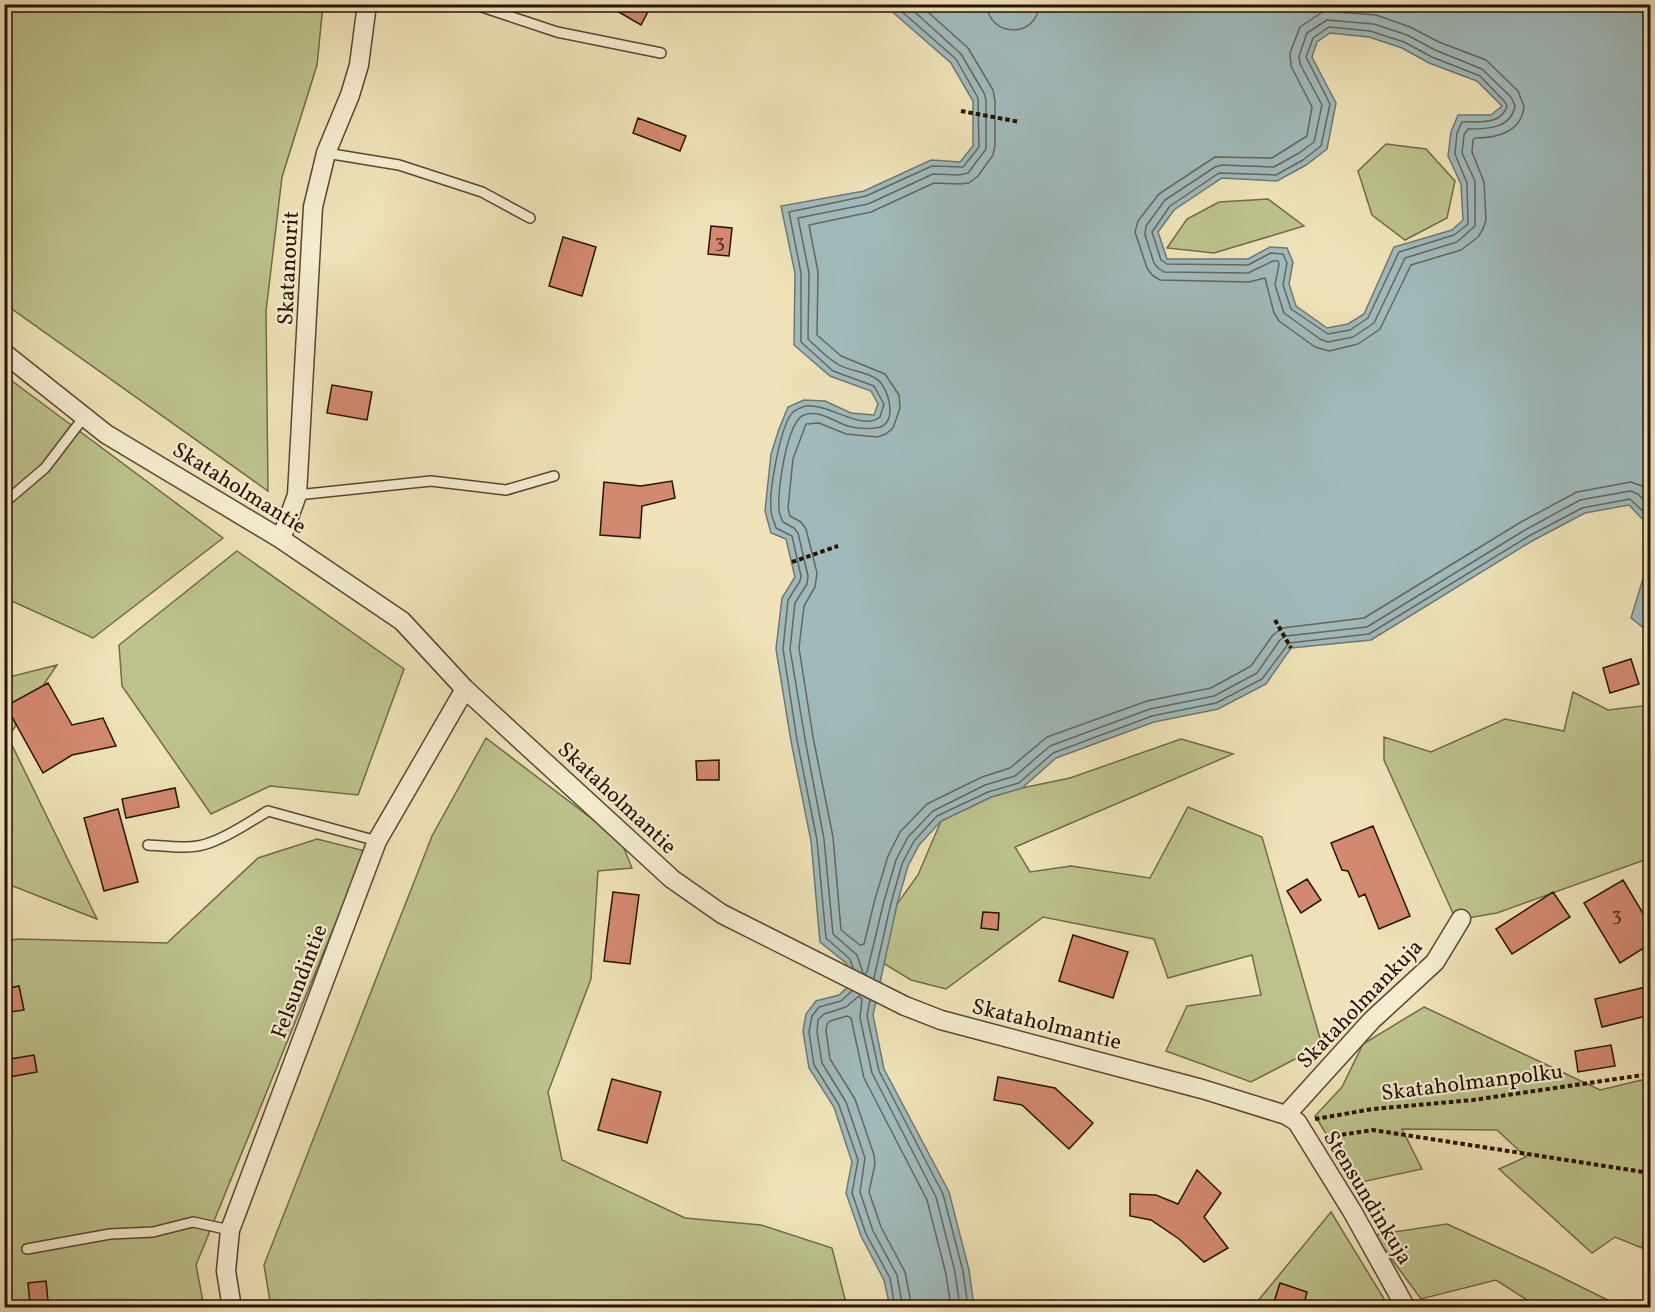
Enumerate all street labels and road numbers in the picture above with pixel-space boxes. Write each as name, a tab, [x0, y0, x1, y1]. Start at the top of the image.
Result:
street label: Skatanourit	[271, 210, 308, 326]
street label: Skataholmantie	[166, 435, 312, 543]
street label: Skataholmantie	[550, 735, 683, 862]
street label: Felsundintie	[264, 920, 336, 1044]
street label: Skataholmankuja	[1291, 933, 1431, 1077]
street label: Skataholmantie	[968, 992, 1124, 1059]
street label: Skataholmanpolku	[1379, 1057, 1565, 1110]
street label: Stensundinkuja	[1314, 1125, 1419, 1271]

